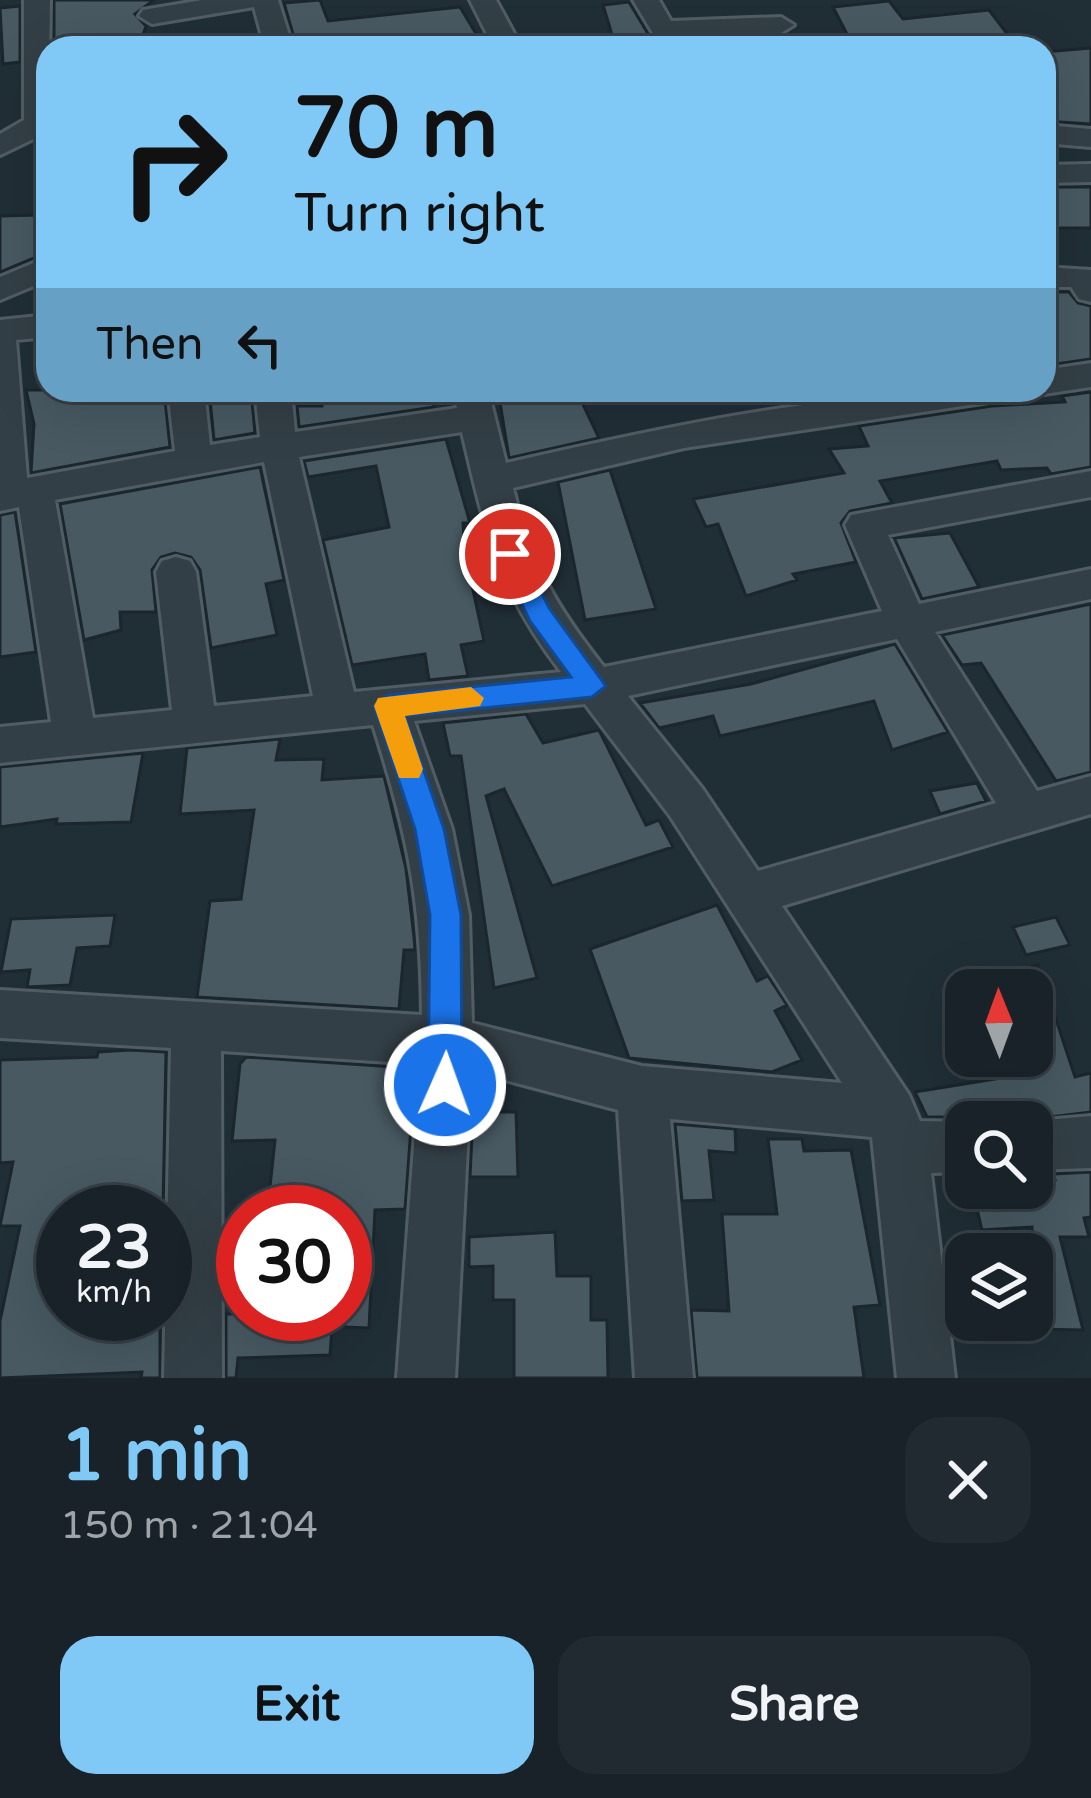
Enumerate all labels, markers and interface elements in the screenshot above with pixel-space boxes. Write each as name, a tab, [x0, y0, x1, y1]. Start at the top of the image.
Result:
text: 70 m	[294, 79, 498, 180]
icon: right	[96, 84, 252, 240]
text: Turn right	[294, 181, 545, 246]
icon: left	[227, 312, 293, 378]
text: Then	[96, 318, 203, 372]
pin	[459, 503, 561, 605]
icon: arrive	[477, 521, 543, 587]
north arrow	[945, 969, 1053, 1077]
map controls	[945, 969, 1053, 1341]
position arrow	[382, 1022, 508, 1148]
button: search	[945, 1101, 1053, 1209]
speed limit sign: 30	[216, 1185, 372, 1341]
text: 23	[76, 1212, 152, 1284]
button: layers	[945, 1233, 1053, 1341]
text: km/h	[76, 1274, 152, 1311]
text: 1 min	[60, 1413, 252, 1500]
button: close	[905, 1417, 1031, 1543]
text: 150 m · 21:04	[60, 1502, 318, 1549]
button: Exit	[60, 1636, 534, 1774]
button: Share	[558, 1636, 1031, 1774]

